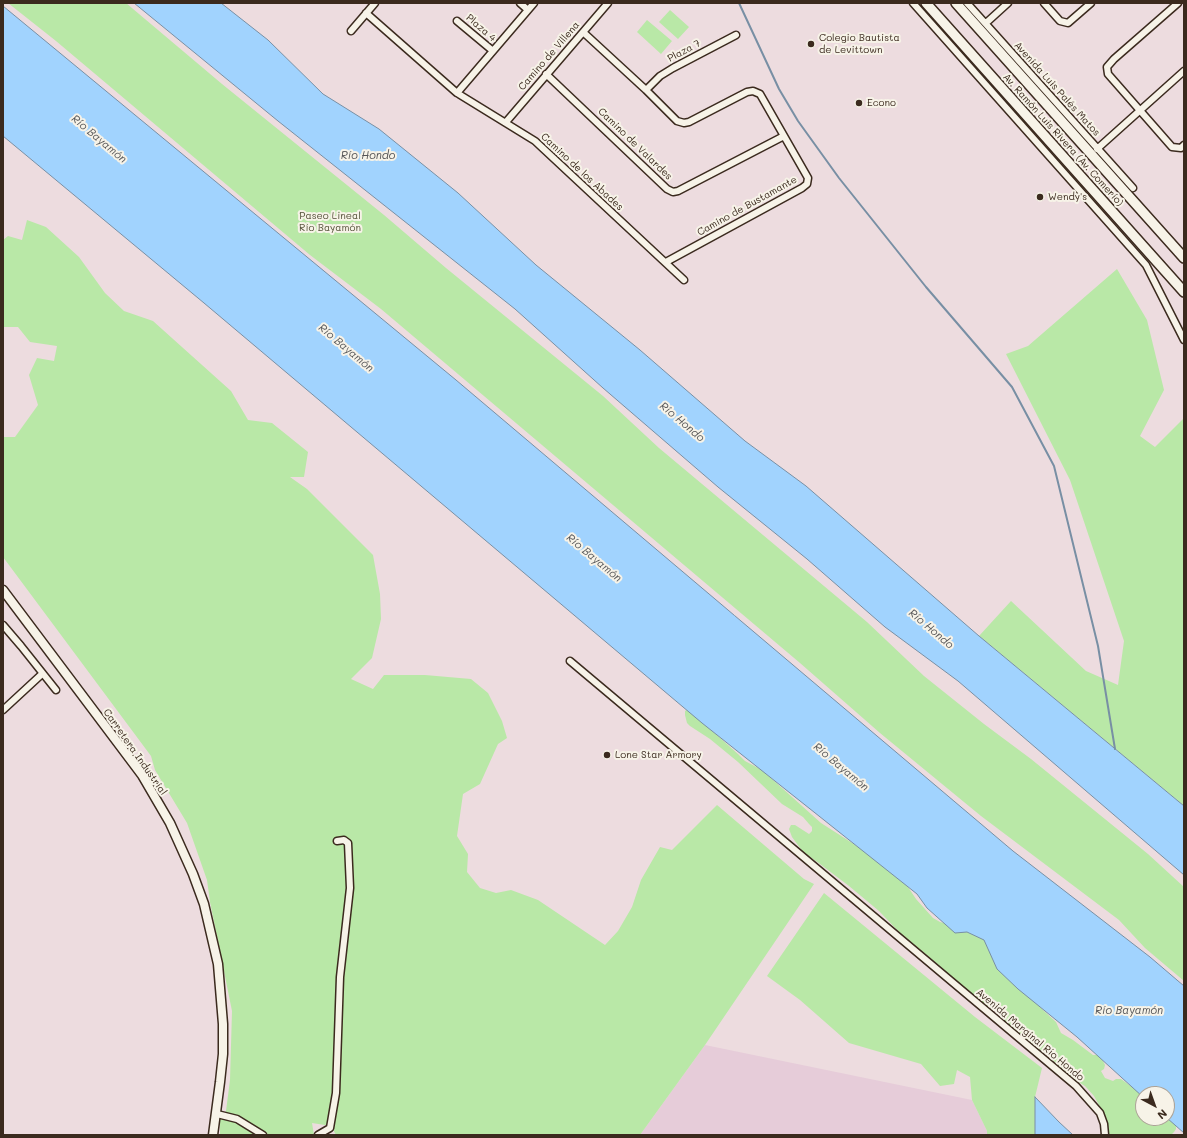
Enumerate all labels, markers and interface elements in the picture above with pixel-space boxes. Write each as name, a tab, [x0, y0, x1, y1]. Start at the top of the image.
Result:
street label: Plaza 4	[464, 12, 498, 44]
street label: Camino de Villena	[516, 19, 582, 93]
place label: Colegio Bautista de Levittown	[819, 32, 900, 56]
street label: Plaza 7	[666, 37, 702, 65]
marker: Colegio Bautista de Levittown	[806, 39, 816, 49]
street label: Avenida Luis Palés Matos	[1012, 40, 1102, 138]
street label: Av. Ramón Luis Rivera (Av. Comerío)	[1000, 71, 1126, 209]
place label: Econo	[867, 97, 896, 109]
marker: Econo	[854, 98, 864, 108]
street label: Camino de Valardes	[595, 105, 675, 183]
water label: Río Bayamón	[69, 112, 129, 166]
street label: Camino de los Abades	[538, 131, 626, 213]
water label: Río Hondo	[341, 149, 395, 163]
street label: Camino de Bustamante	[695, 174, 799, 238]
place label: Wendy's	[1048, 191, 1087, 203]
marker: Wendy's	[1035, 192, 1045, 202]
park label: Paseo Lineal Río Bayamón	[299, 210, 361, 234]
water label: Río Bayamón	[316, 321, 376, 375]
water label: Río Hondo	[657, 399, 707, 445]
water label: Río Bayamón	[564, 531, 624, 585]
water label: Río Hondo	[906, 606, 956, 652]
street label: Carretera Industrial	[101, 707, 169, 797]
water label: Río Bayamón	[811, 740, 871, 794]
place label: Lone Star Armory	[615, 749, 702, 761]
marker: Lone Star Armory	[602, 750, 612, 760]
street label: Avenida Marginal Río Hondo	[974, 986, 1086, 1084]
water label: Río Bayamón	[1095, 1004, 1163, 1018]
north arrow	[1135, 1086, 1175, 1126]
text: N	[1154, 1106, 1171, 1123]

